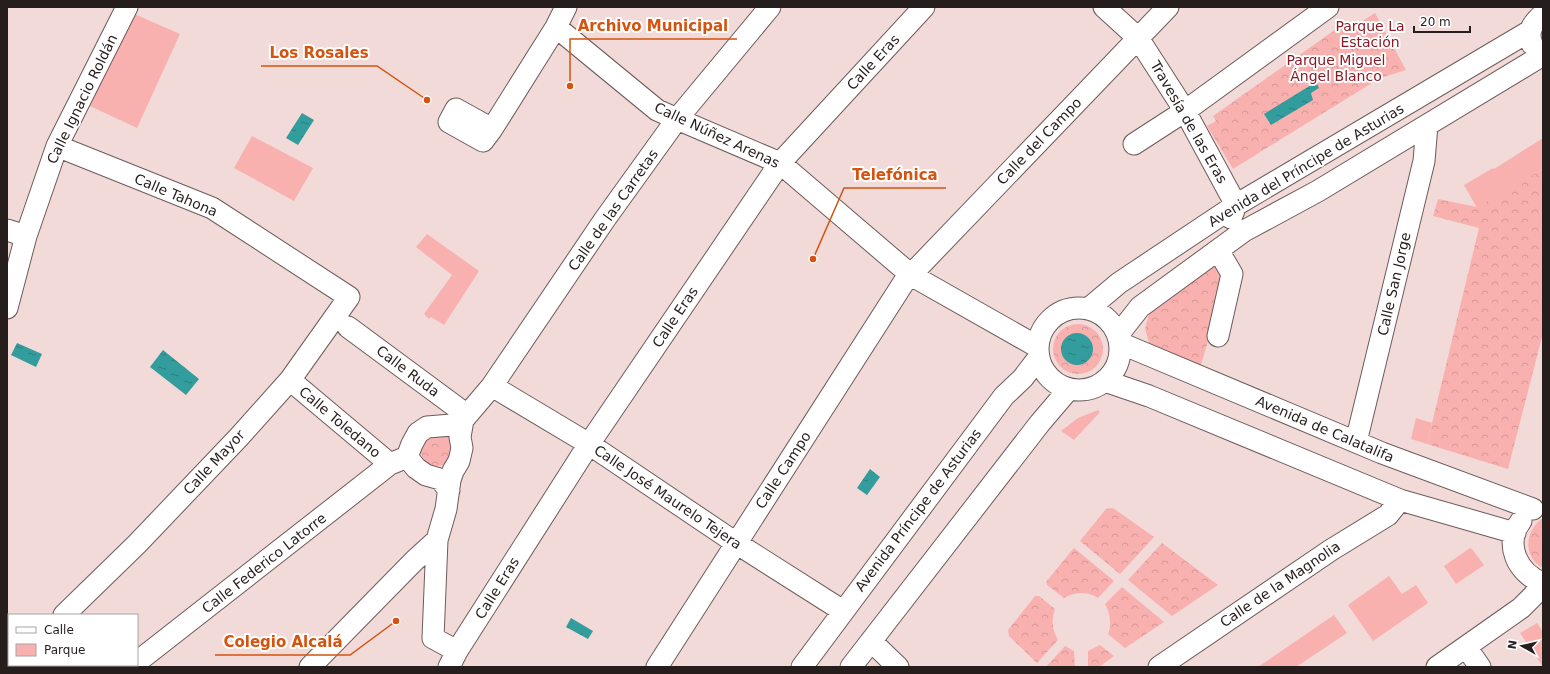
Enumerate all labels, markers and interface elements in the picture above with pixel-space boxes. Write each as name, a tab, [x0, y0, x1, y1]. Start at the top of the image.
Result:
scale bar	[1414, 8, 1470, 34]
callout: Archivo Municipal	[570, 12, 737, 39]
text: 20 m	[1420, 15, 1451, 29]
text: Archivo Municipal	[578, 17, 728, 35]
park label: Parque La Estación	[1335, 18, 1405, 50]
street label: Calle Eras	[843, 31, 903, 93]
street label: Calle Ignacio Roldán	[44, 32, 120, 166]
callout: Los Rosales	[261, 39, 377, 66]
text: Los Rosales	[269, 44, 369, 62]
park label: Parque Miguel Ángel Blanco	[1287, 52, 1385, 84]
street label: Travesía de las Eras	[1147, 57, 1231, 186]
street label: Calle del Campo	[993, 94, 1085, 188]
street label: Calle Núñez Arenas	[652, 99, 782, 171]
street label: Avenida del Príncipe de Asturias	[1205, 100, 1407, 230]
street label: Calle de las Carretas	[565, 146, 661, 274]
callout: Telefónica	[844, 161, 946, 188]
text: Telefónica	[852, 166, 938, 184]
street label: Calle Tahona	[132, 170, 220, 220]
street label: Calle San Jorge	[1374, 231, 1414, 337]
street label: Calle Eras	[649, 284, 701, 350]
street label: Calle Ruda	[373, 342, 443, 400]
street label: Calle Toledano	[296, 383, 384, 461]
street label: Avenida de Calatalifa	[1254, 393, 1396, 465]
street label: Calle Mayor	[180, 426, 248, 498]
street label: Avenida Príncipe de Asturias	[852, 426, 984, 594]
street label: Calle Campo	[752, 428, 814, 512]
street label: Calle José Maurelo Tejera	[591, 442, 745, 552]
street label: Calle Federico Latorre	[199, 510, 329, 616]
street label: Calle de la Magnolia	[1217, 538, 1343, 630]
street label: Calle Eras	[472, 554, 522, 622]
legend	[8, 614, 138, 666]
text: Calle	[44, 623, 74, 637]
north arrow	[1502, 626, 1542, 666]
callout: Colegio Alcalá	[215, 628, 350, 655]
text: Colegio Alcalá	[223, 633, 343, 651]
text: N	[1506, 639, 1520, 650]
text: Parque	[44, 643, 85, 657]

